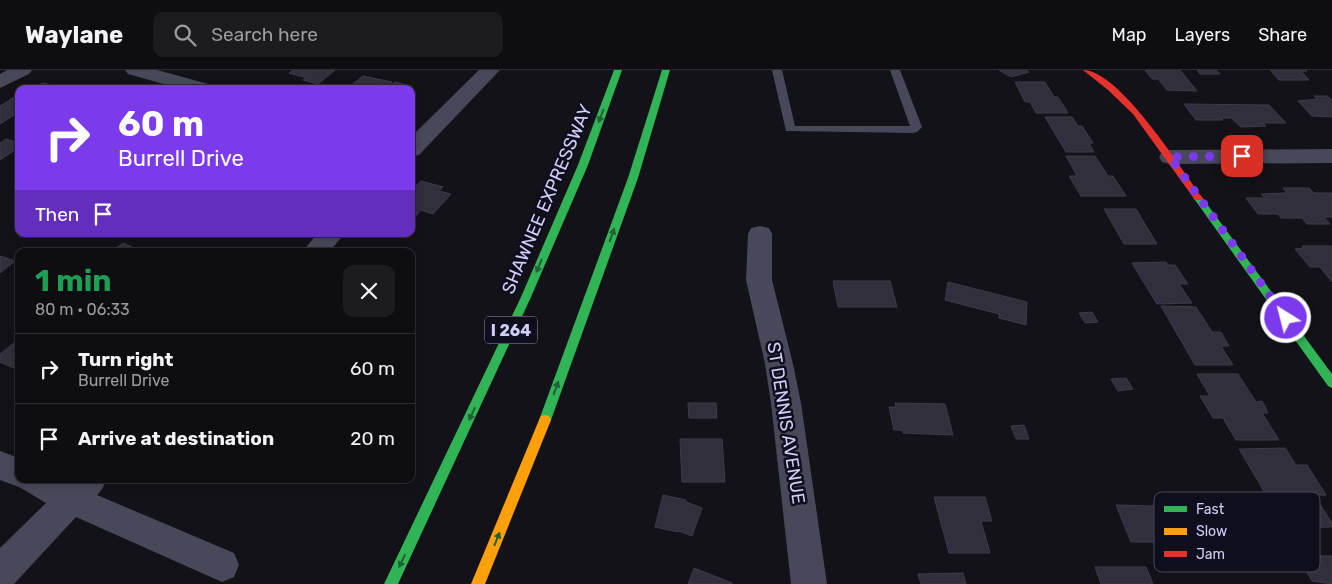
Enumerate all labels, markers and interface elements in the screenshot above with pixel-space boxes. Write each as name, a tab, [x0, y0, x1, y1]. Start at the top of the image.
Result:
search box	[153, 12, 503, 57]
text: Waylane	[25, 21, 123, 49]
icon: search	[171, 21, 199, 49]
text: Search here	[211, 23, 318, 46]
text: Map	[1112, 24, 1147, 46]
text: Layers	[1175, 24, 1230, 46]
text: Share	[1258, 24, 1307, 46]
street label: SHAWNEE EXPRESSWAY	[497, 101, 597, 297]
text: 60 m	[118, 103, 204, 145]
icon: right	[35, 105, 100, 170]
one-way arrow	[597, 109, 605, 124]
pin	[1221, 135, 1263, 177]
icon: arrive	[1228, 142, 1256, 170]
text: Burrell Drive	[118, 145, 244, 172]
icon: arrive	[89, 200, 117, 228]
text: Then	[35, 203, 79, 226]
one-way arrow	[608, 227, 616, 242]
one-way arrow	[535, 259, 543, 273]
text: 1 min	[35, 263, 112, 299]
button: close	[343, 265, 395, 317]
position arrow	[1259, 291, 1311, 343]
text: 80 m · 06:33	[35, 300, 130, 319]
road number: I 264	[485, 316, 537, 344]
street label: ST DENNIS AVENUE	[762, 340, 810, 506]
text: Turn right	[78, 348, 173, 371]
icon: right	[35, 355, 63, 383]
text: 60 m	[350, 357, 395, 380]
text: Burrell Drive	[78, 371, 169, 390]
one-way arrow	[553, 380, 560, 395]
one-way arrow	[467, 407, 475, 421]
icon: arrive	[35, 425, 63, 453]
text: Arrive at destination	[78, 427, 274, 450]
text: 20 m	[350, 427, 395, 450]
legend	[1154, 492, 1320, 572]
text: Fast	[1196, 501, 1225, 518]
text: Slow	[1196, 523, 1227, 540]
one-way arrow	[493, 532, 501, 546]
text: Jam	[1196, 546, 1225, 563]
one-way arrow	[398, 554, 406, 568]

